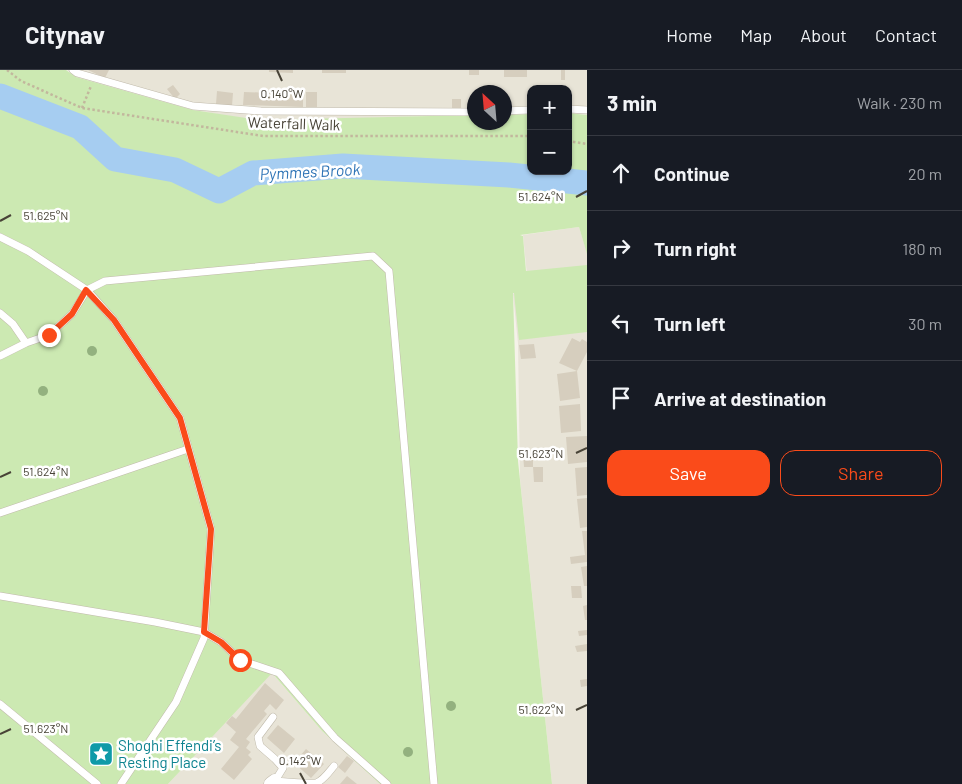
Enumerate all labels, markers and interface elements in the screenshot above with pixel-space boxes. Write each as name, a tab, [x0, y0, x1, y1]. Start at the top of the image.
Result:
text: Citynav	[25, 20, 105, 49]
text: Home	[666, 24, 712, 46]
text: Map	[740, 24, 772, 46]
text: About	[800, 24, 847, 46]
text: Contact	[875, 24, 937, 46]
north arrow	[467, 85, 512, 130]
map controls	[527, 85, 572, 175]
button: +	[527, 85, 572, 130]
text: 0.140°W	[261, 86, 304, 100]
text: 3 min	[607, 90, 657, 115]
text: Walk · 230 m	[857, 93, 942, 112]
street label: Waterfall Walk	[247, 112, 341, 134]
button: −	[527, 130, 572, 175]
water label: Pymmes Brook	[259, 159, 361, 183]
icon: ahead	[607, 159, 635, 187]
text: Continue	[654, 162, 730, 185]
text: 20 m	[908, 164, 942, 183]
text: 51.624°N	[518, 189, 564, 203]
text: 51.625°N	[24, 208, 68, 222]
icon: right	[607, 234, 635, 262]
text: Turn right	[654, 237, 736, 260]
text: 180 m	[903, 239, 942, 258]
icon: left	[607, 309, 635, 337]
text: Turn left	[654, 312, 725, 335]
text: 30 m	[908, 314, 942, 333]
route end	[38, 324, 61, 347]
icon: arrive	[607, 384, 635, 412]
text: Arrive at destination	[654, 387, 826, 410]
text: 51.623°N	[519, 446, 563, 460]
button: Save	[607, 450, 770, 496]
button: Share	[780, 450, 942, 496]
text: 51.624°N	[23, 464, 69, 478]
route start	[229, 649, 252, 672]
text: 51.622°N	[518, 702, 564, 716]
text: 51.623°N	[24, 721, 68, 735]
place label: Shoghi Effendi’s Resting Place	[118, 736, 221, 771]
place icon: Shoghi Effendi’s Resting Place	[88, 741, 114, 767]
text: 0.142°W	[279, 753, 322, 767]

